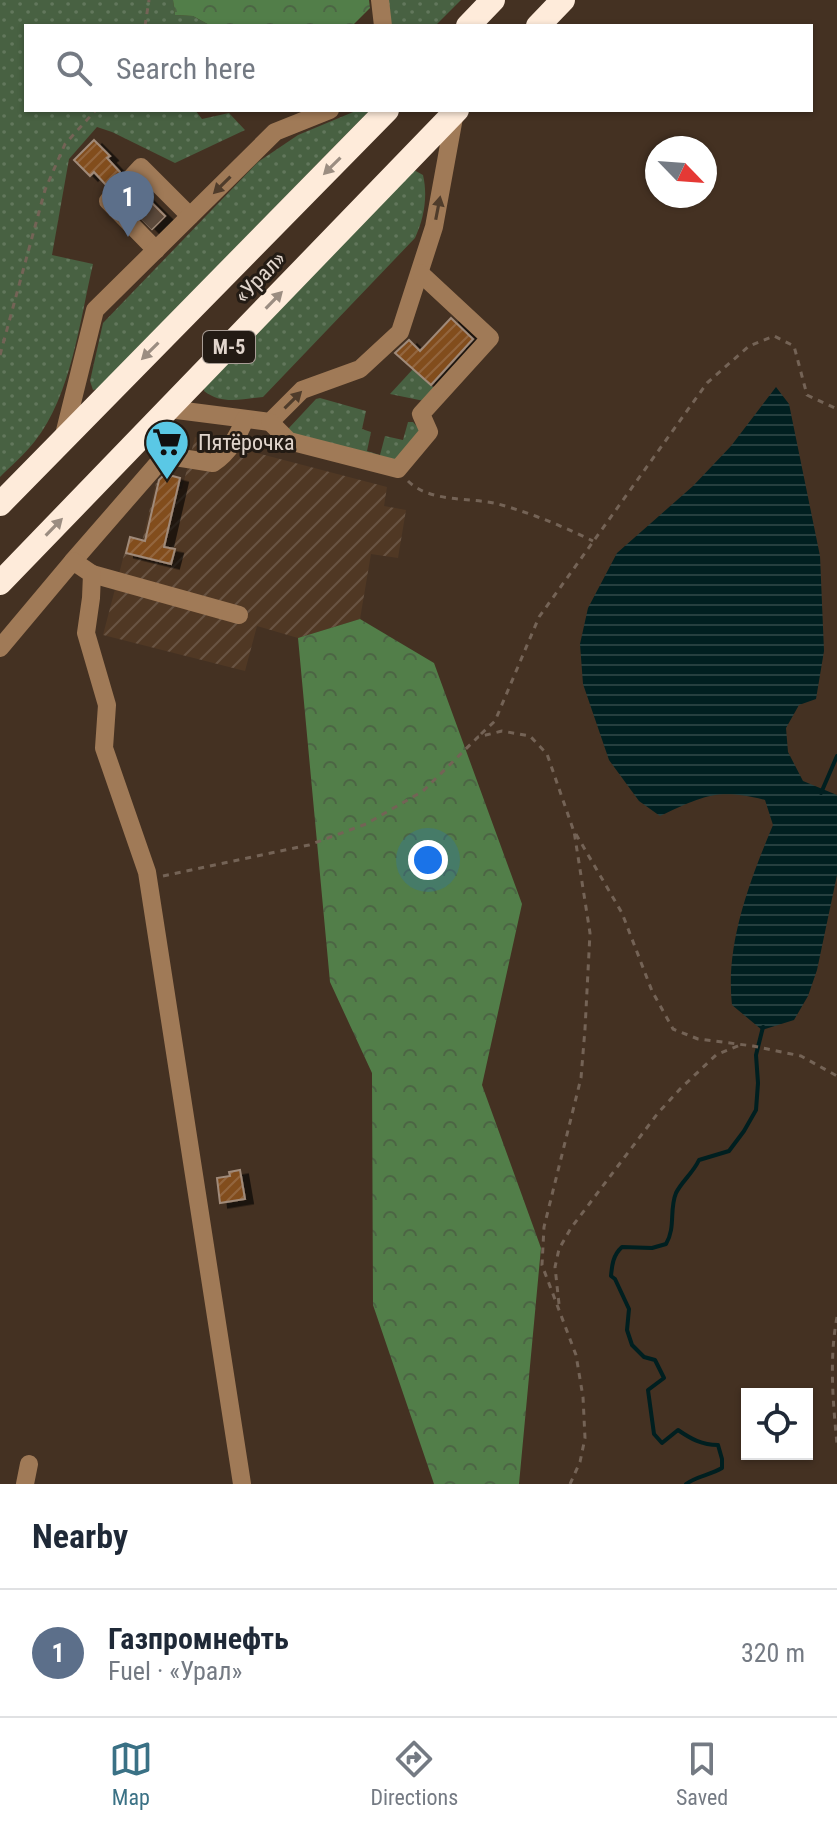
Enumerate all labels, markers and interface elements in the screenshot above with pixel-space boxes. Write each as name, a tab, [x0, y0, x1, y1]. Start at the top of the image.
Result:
search box	[24, 24, 813, 112]
icon: search	[52, 46, 96, 90]
text: Search here	[116, 51, 256, 86]
north arrow	[645, 136, 717, 208]
one-way arrow	[323, 156, 342, 175]
pin: 1	[102, 171, 154, 237]
one-way arrow	[213, 175, 232, 194]
one-way arrow	[432, 195, 444, 220]
street label: «Урал»	[229, 246, 291, 308]
one-way arrow	[264, 291, 282, 310]
road number: М-5	[203, 331, 255, 363]
one-way arrow	[141, 341, 160, 360]
one-way arrow	[283, 391, 302, 410]
supermarket icon: Пятёрочка	[143, 418, 191, 481]
place label: Пятёрочка	[198, 430, 295, 455]
one-way arrow	[45, 518, 63, 537]
your location	[408, 840, 448, 880]
map controls	[741, 1388, 813, 1460]
button: locate	[741, 1388, 813, 1460]
text: Nearby	[32, 1516, 128, 1556]
text: Газпромнефть	[108, 1621, 289, 1656]
text: 1	[51, 1638, 65, 1668]
text: 320 m	[741, 1638, 805, 1668]
text: Fuel · «Урал»	[108, 1656, 242, 1686]
tab: Map	[109, 1737, 153, 1810]
tab: Directions	[370, 1737, 458, 1810]
tab: Saved	[676, 1737, 728, 1810]

